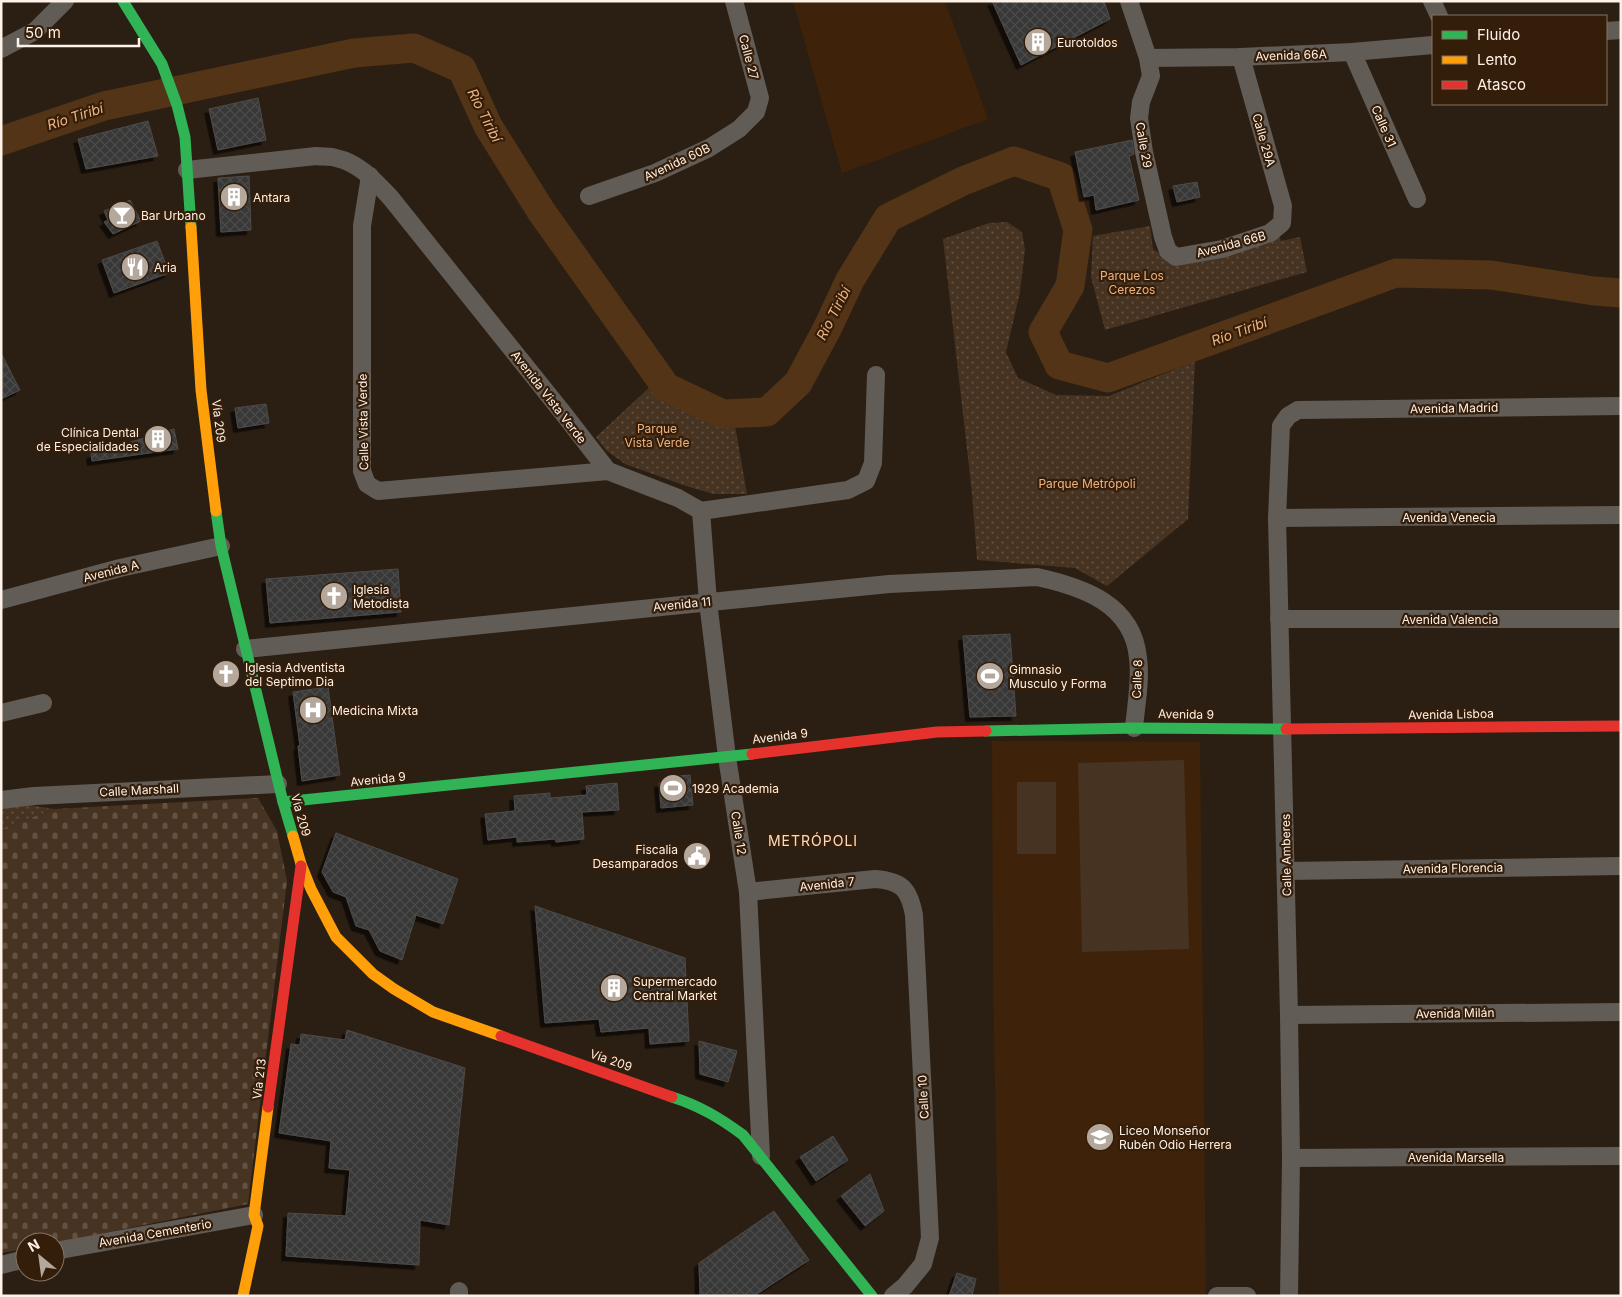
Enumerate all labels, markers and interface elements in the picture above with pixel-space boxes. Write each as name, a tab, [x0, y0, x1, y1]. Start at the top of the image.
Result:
scale bar	[18, 15, 139, 47]
legend	[1432, 15, 1607, 105]
text: 50 m	[25, 23, 61, 42]
text: Fluido	[1477, 25, 1520, 44]
building icon: Eurotoldos	[1023, 27, 1053, 57]
street label: Calle 27	[736, 33, 762, 81]
place label: Eurotoldos	[1057, 35, 1118, 50]
street label: Avenida 66A	[1255, 46, 1327, 64]
text: Lento	[1477, 50, 1517, 69]
text: Atasco	[1477, 75, 1526, 94]
water label: Río Tiribí	[464, 85, 506, 146]
water label: Río Tiribí	[45, 98, 107, 133]
street label: Calle 31	[1368, 103, 1400, 149]
street label: Calle 29A	[1249, 112, 1279, 168]
street label: Calle 29	[1133, 121, 1155, 169]
street label: Avenida 60B	[642, 140, 713, 184]
building icon: Antara	[219, 182, 249, 212]
place label: Antara	[253, 190, 290, 205]
bar icon: Bar Urbano	[107, 200, 137, 230]
place label: Bar Urbano	[141, 208, 206, 223]
street label: Avenida 66B	[1195, 228, 1267, 260]
restaurant icon: Aria	[120, 252, 150, 282]
place label: Aria	[154, 260, 177, 275]
park label: Parque Los Cerezos	[1100, 268, 1164, 297]
water label: Río Tiribí	[812, 282, 854, 343]
water label: Río Tiribí	[1209, 313, 1271, 349]
street label: Avenida Vista Verde	[508, 348, 590, 446]
street label: Calle Vista Verde	[355, 374, 371, 470]
street label: Vía 209	[209, 398, 229, 444]
street label: Avenida Madrid	[1410, 400, 1498, 416]
park label: Parque Vista Verde	[625, 421, 689, 450]
building icon: Clínica Dental de Especialidades	[143, 424, 173, 454]
place label: Clínica Dental de Especialidades	[36, 425, 139, 454]
park label: Parque Metrópoli	[1038, 476, 1136, 491]
street label: Avenida Venecia	[1402, 510, 1496, 525]
street label: Avenida A	[82, 557, 140, 585]
church icon: Iglesia Metodista	[319, 581, 349, 611]
place label: Iglesia Metodista	[353, 582, 409, 611]
street label: Avenida 11	[652, 593, 712, 615]
street label: Avenida Valencia	[1402, 612, 1498, 627]
church icon: Iglesia Adventista del Septimo Dia	[211, 659, 241, 689]
street label: Calle 8	[1129, 659, 1145, 699]
place label: Iglesia Adventista del Septimo Dia	[245, 660, 345, 689]
sports icon: Gimnasio Musculo y Forma	[975, 661, 1005, 691]
place label: Gimnasio Musculo y Forma	[1009, 662, 1107, 691]
hospital icon: Medicina Mixta	[298, 695, 328, 725]
place label: Medicina Mixta	[332, 703, 418, 718]
street label: Avenida 9	[1158, 706, 1214, 722]
street label: Avenida Lisboa	[1408, 706, 1494, 722]
street label: Avenida 9	[751, 725, 809, 747]
street label: Avenida 9	[349, 769, 407, 789]
sports icon: 1929 Academia	[658, 773, 688, 803]
street label: Calle Marshall	[99, 780, 179, 800]
place label: 1929 Academia	[692, 781, 779, 796]
street label: Vía 209	[288, 792, 314, 838]
street label: Calle 12	[728, 810, 750, 856]
street label: Calle Amberes	[1278, 814, 1294, 896]
district label: METRÓPOLI	[768, 832, 858, 849]
public building icon: Fiscalia Desamparados	[682, 841, 712, 871]
place label: Fiscalia Desamparados	[592, 842, 678, 871]
street label: Avenida Florencia	[1403, 860, 1503, 876]
street label: Avenida 7	[799, 874, 855, 894]
building icon: Supermercado Central Market	[599, 973, 629, 1003]
place label: Supermercado Central Market	[633, 974, 717, 1003]
street label: Avenida Milán	[1415, 1005, 1495, 1021]
street label: Vía 209	[588, 1046, 634, 1074]
street label: Vía 213	[249, 1058, 269, 1100]
street label: Calle 10	[914, 1075, 932, 1119]
school or university icon: Liceo Monseñor Rubén Odio Herrera	[1085, 1122, 1115, 1152]
place label: Liceo Monseñor Rubén Odio Herrera	[1119, 1123, 1232, 1152]
street label: Avenida Marsella	[1408, 1150, 1504, 1165]
street label: Avenida Cementerio	[97, 1216, 213, 1250]
north arrow	[15, 1232, 65, 1282]
text: N	[25, 1235, 42, 1255]

